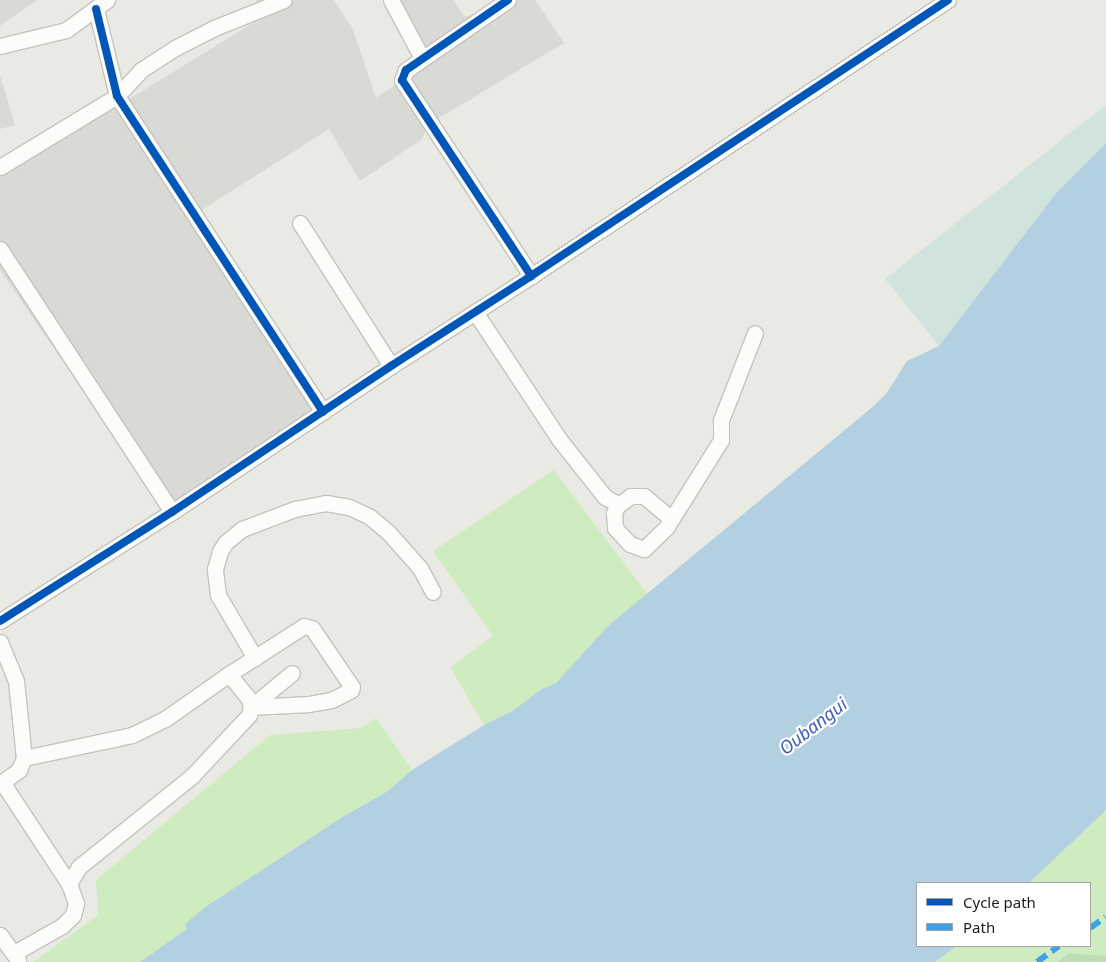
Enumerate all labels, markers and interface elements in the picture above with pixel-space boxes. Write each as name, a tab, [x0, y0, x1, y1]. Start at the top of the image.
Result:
water label: Oubangui	[775, 693, 851, 759]
legend	[916, 882, 1091, 947]
text: Cycle path	[963, 892, 1036, 912]
text: Path	[963, 917, 995, 937]

